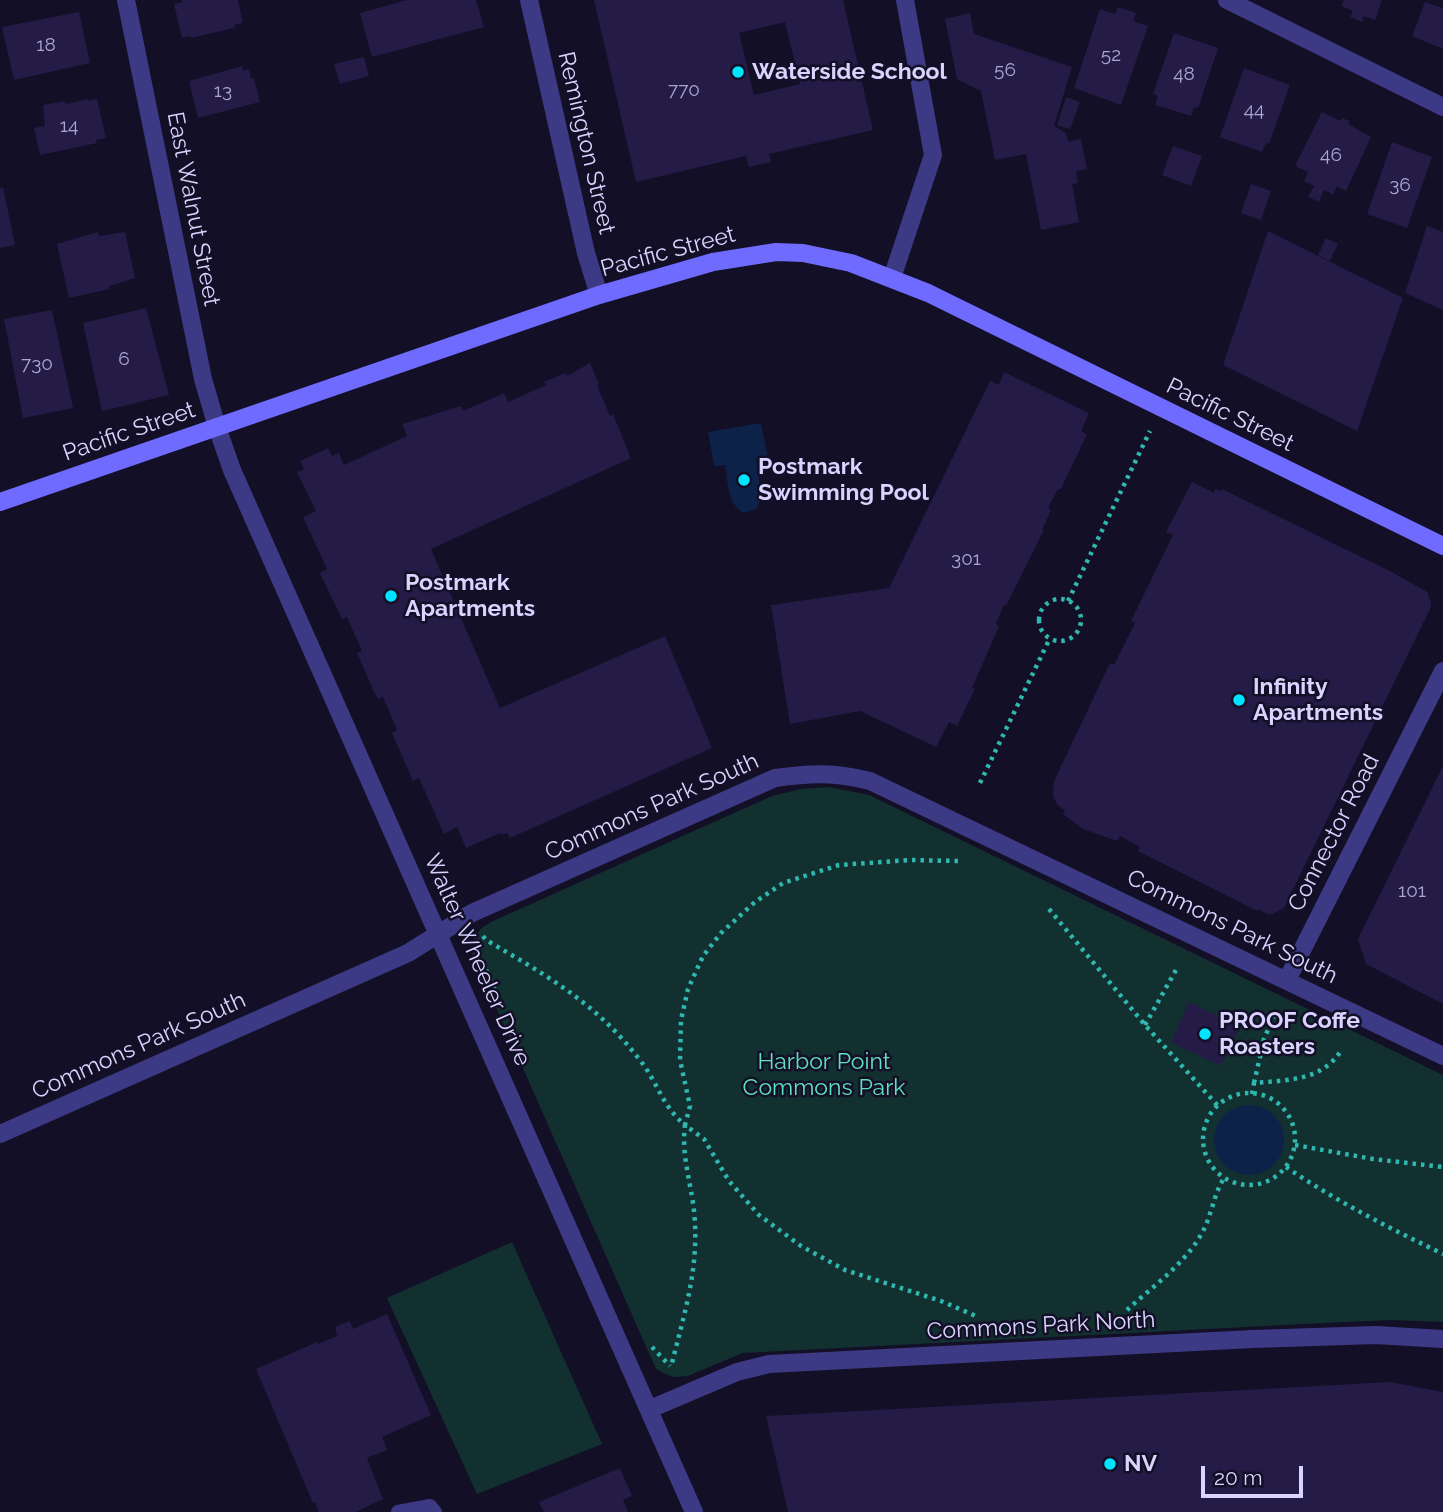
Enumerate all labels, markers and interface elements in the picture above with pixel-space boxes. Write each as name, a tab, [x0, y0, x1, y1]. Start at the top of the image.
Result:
house number: 18	[36, 34, 56, 56]
house number: 52	[1101, 44, 1121, 66]
street label: Remington Street	[552, 49, 620, 237]
place label: Waterside School	[752, 58, 947, 86]
house number: 56	[994, 59, 1016, 81]
house number: 48	[1173, 63, 1195, 85]
marker: Waterside School	[730, 64, 746, 80]
house number: 770	[668, 79, 700, 101]
house number: 13	[214, 80, 232, 102]
house number: 44	[1244, 99, 1264, 121]
street label: East Walnut Street	[161, 110, 225, 308]
house number: 14	[60, 115, 78, 137]
house number: 46	[1320, 144, 1342, 166]
house number: 36	[1389, 174, 1411, 196]
street label: Pacific Street	[598, 221, 738, 283]
house number: 6	[118, 348, 130, 370]
house number: 730	[21, 353, 53, 375]
street label: Pacific Street	[1162, 372, 1298, 458]
street label: Pacific Street	[59, 396, 199, 468]
place label: Postmark Swimming Pool	[758, 453, 929, 507]
marker: Postmark Swimming Pool	[736, 472, 752, 488]
house number: 301	[951, 548, 981, 570]
place label: Postmark Apartments	[405, 569, 535, 623]
marker: Postmark Apartments	[383, 588, 399, 604]
place label: Infinity Apartments	[1253, 673, 1383, 727]
marker: Infinity Apartments	[1231, 692, 1247, 708]
street label: Commons Park South	[541, 747, 763, 867]
street label: Connector Road	[1283, 750, 1385, 916]
street label: Walter Wheeler Drive	[418, 850, 536, 1070]
street label: Commons Park South	[1122, 864, 1342, 990]
house number: 101	[1398, 880, 1426, 902]
street label: Commons Park South	[28, 986, 250, 1106]
place label: PROOF Coffe Roasters	[1219, 1007, 1360, 1061]
marker: PROOF Coffe Roasters	[1197, 1026, 1213, 1042]
park label: Harbor Point Commons Park	[743, 1048, 905, 1102]
street label: Commons Park North	[926, 1306, 1156, 1346]
place label: NV	[1124, 1450, 1157, 1478]
scale bar	[1205, 1452, 1306, 1496]
marker: NV	[1102, 1456, 1118, 1472]
text: 20 m	[1214, 1465, 1262, 1490]

